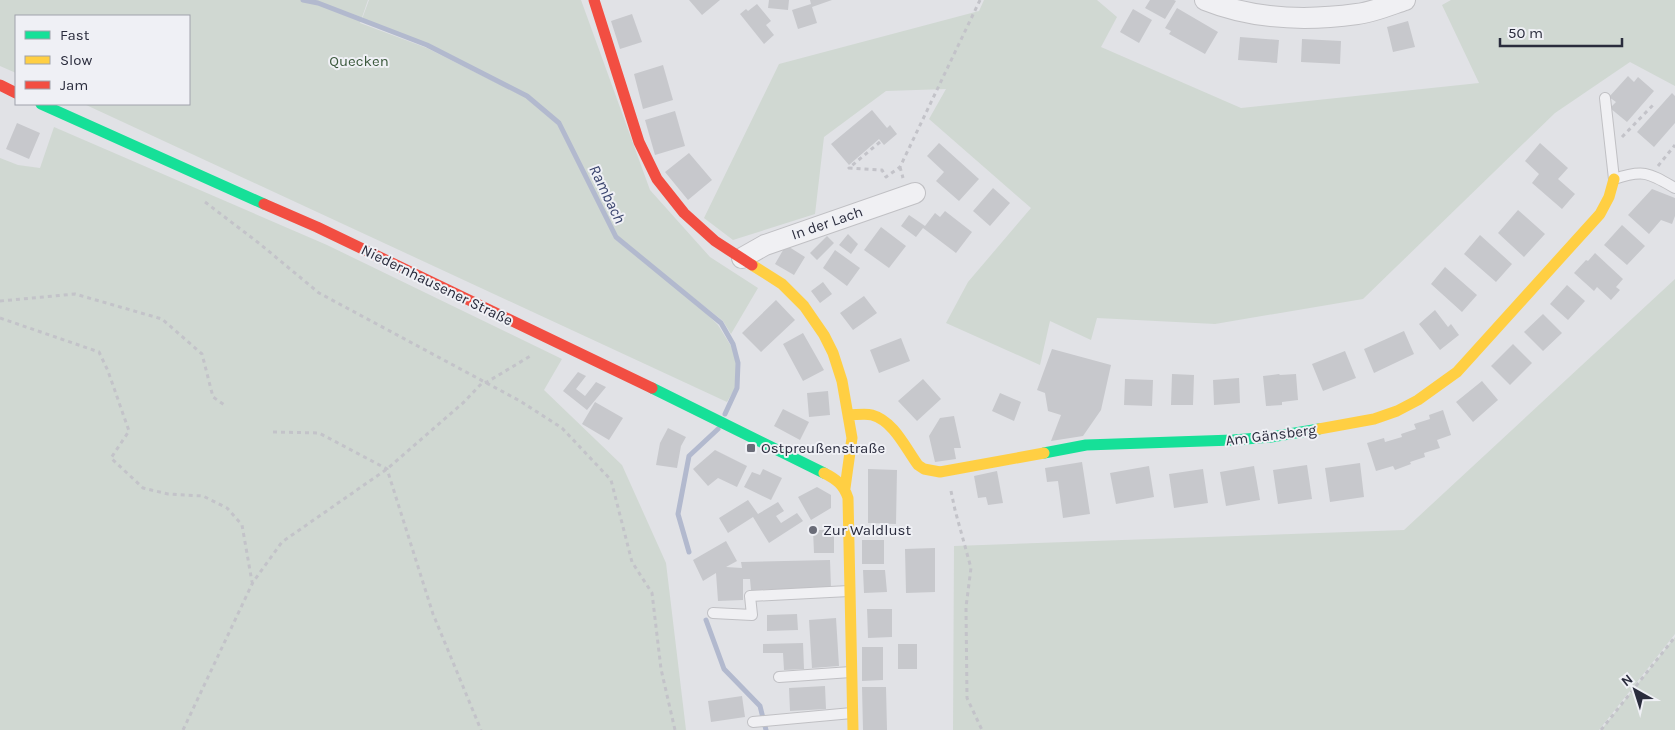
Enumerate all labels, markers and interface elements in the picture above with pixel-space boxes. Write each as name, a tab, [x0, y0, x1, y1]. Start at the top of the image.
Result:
legend	[15, 15, 190, 105]
scale bar	[1500, 15, 1622, 47]
text: 50 m	[1508, 24, 1543, 42]
text: Fast	[60, 26, 90, 44]
text: Slow	[60, 51, 92, 69]
park label: Quecken	[329, 52, 389, 70]
text: Jam	[60, 76, 88, 94]
water label: Rambach	[585, 162, 630, 227]
street label: In der Lach	[789, 202, 865, 244]
street label: Niedernhausener Straße	[358, 240, 516, 330]
street label: Am Gänsberg	[1225, 420, 1318, 449]
place label: Ostpreußenstraße	[761, 439, 885, 457]
marker: Ostpreußenstraße	[745, 442, 757, 454]
place label: Zur Waldlust	[823, 521, 911, 539]
marker: Zur Waldlust	[807, 524, 819, 536]
north arrow	[1610, 665, 1660, 715]
text: N	[1618, 671, 1636, 690]

